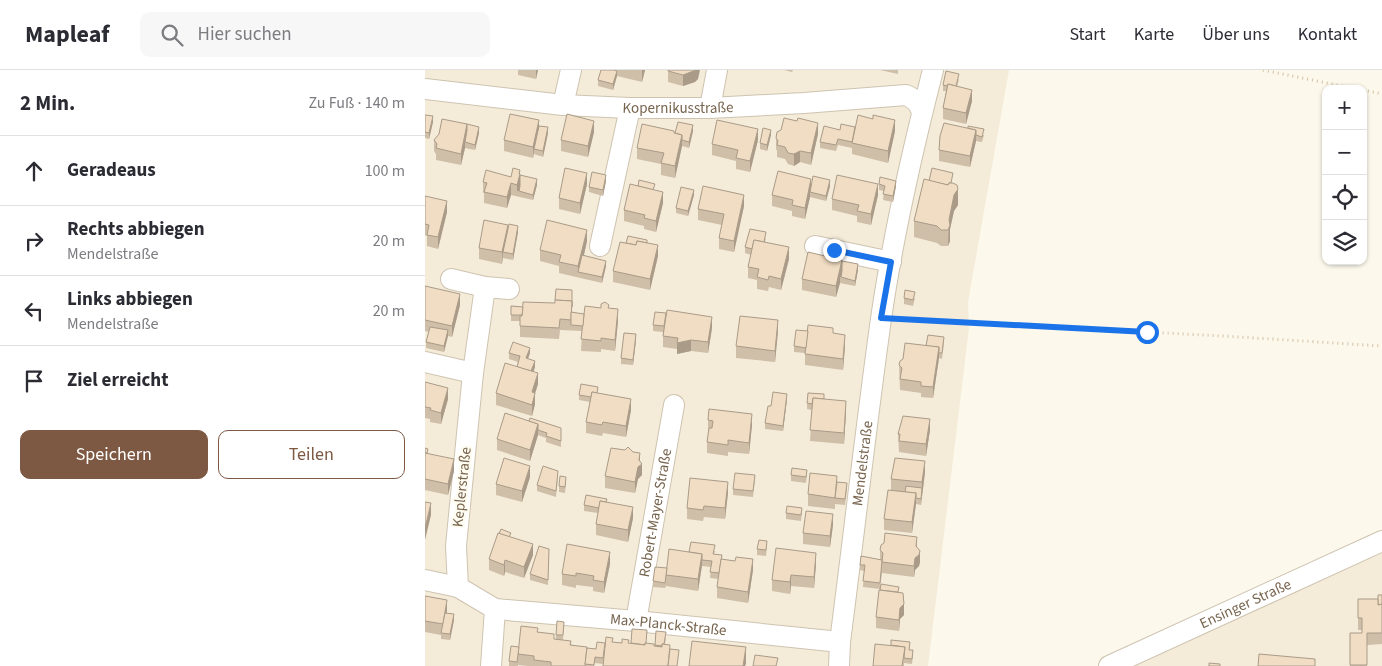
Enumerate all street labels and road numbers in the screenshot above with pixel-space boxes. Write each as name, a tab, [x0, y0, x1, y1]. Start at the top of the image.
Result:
street label: Kopernikusstraße	[622, 96, 734, 119]
street label: Mendelstraße	[847, 419, 878, 507]
street label: Keplerstraße	[447, 446, 477, 528]
street label: Robert-Mayer-Straße	[633, 447, 677, 579]
street label: Ensinger Straße	[1196, 573, 1295, 634]
street label: Max-Planck-Straße	[609, 608, 728, 641]

